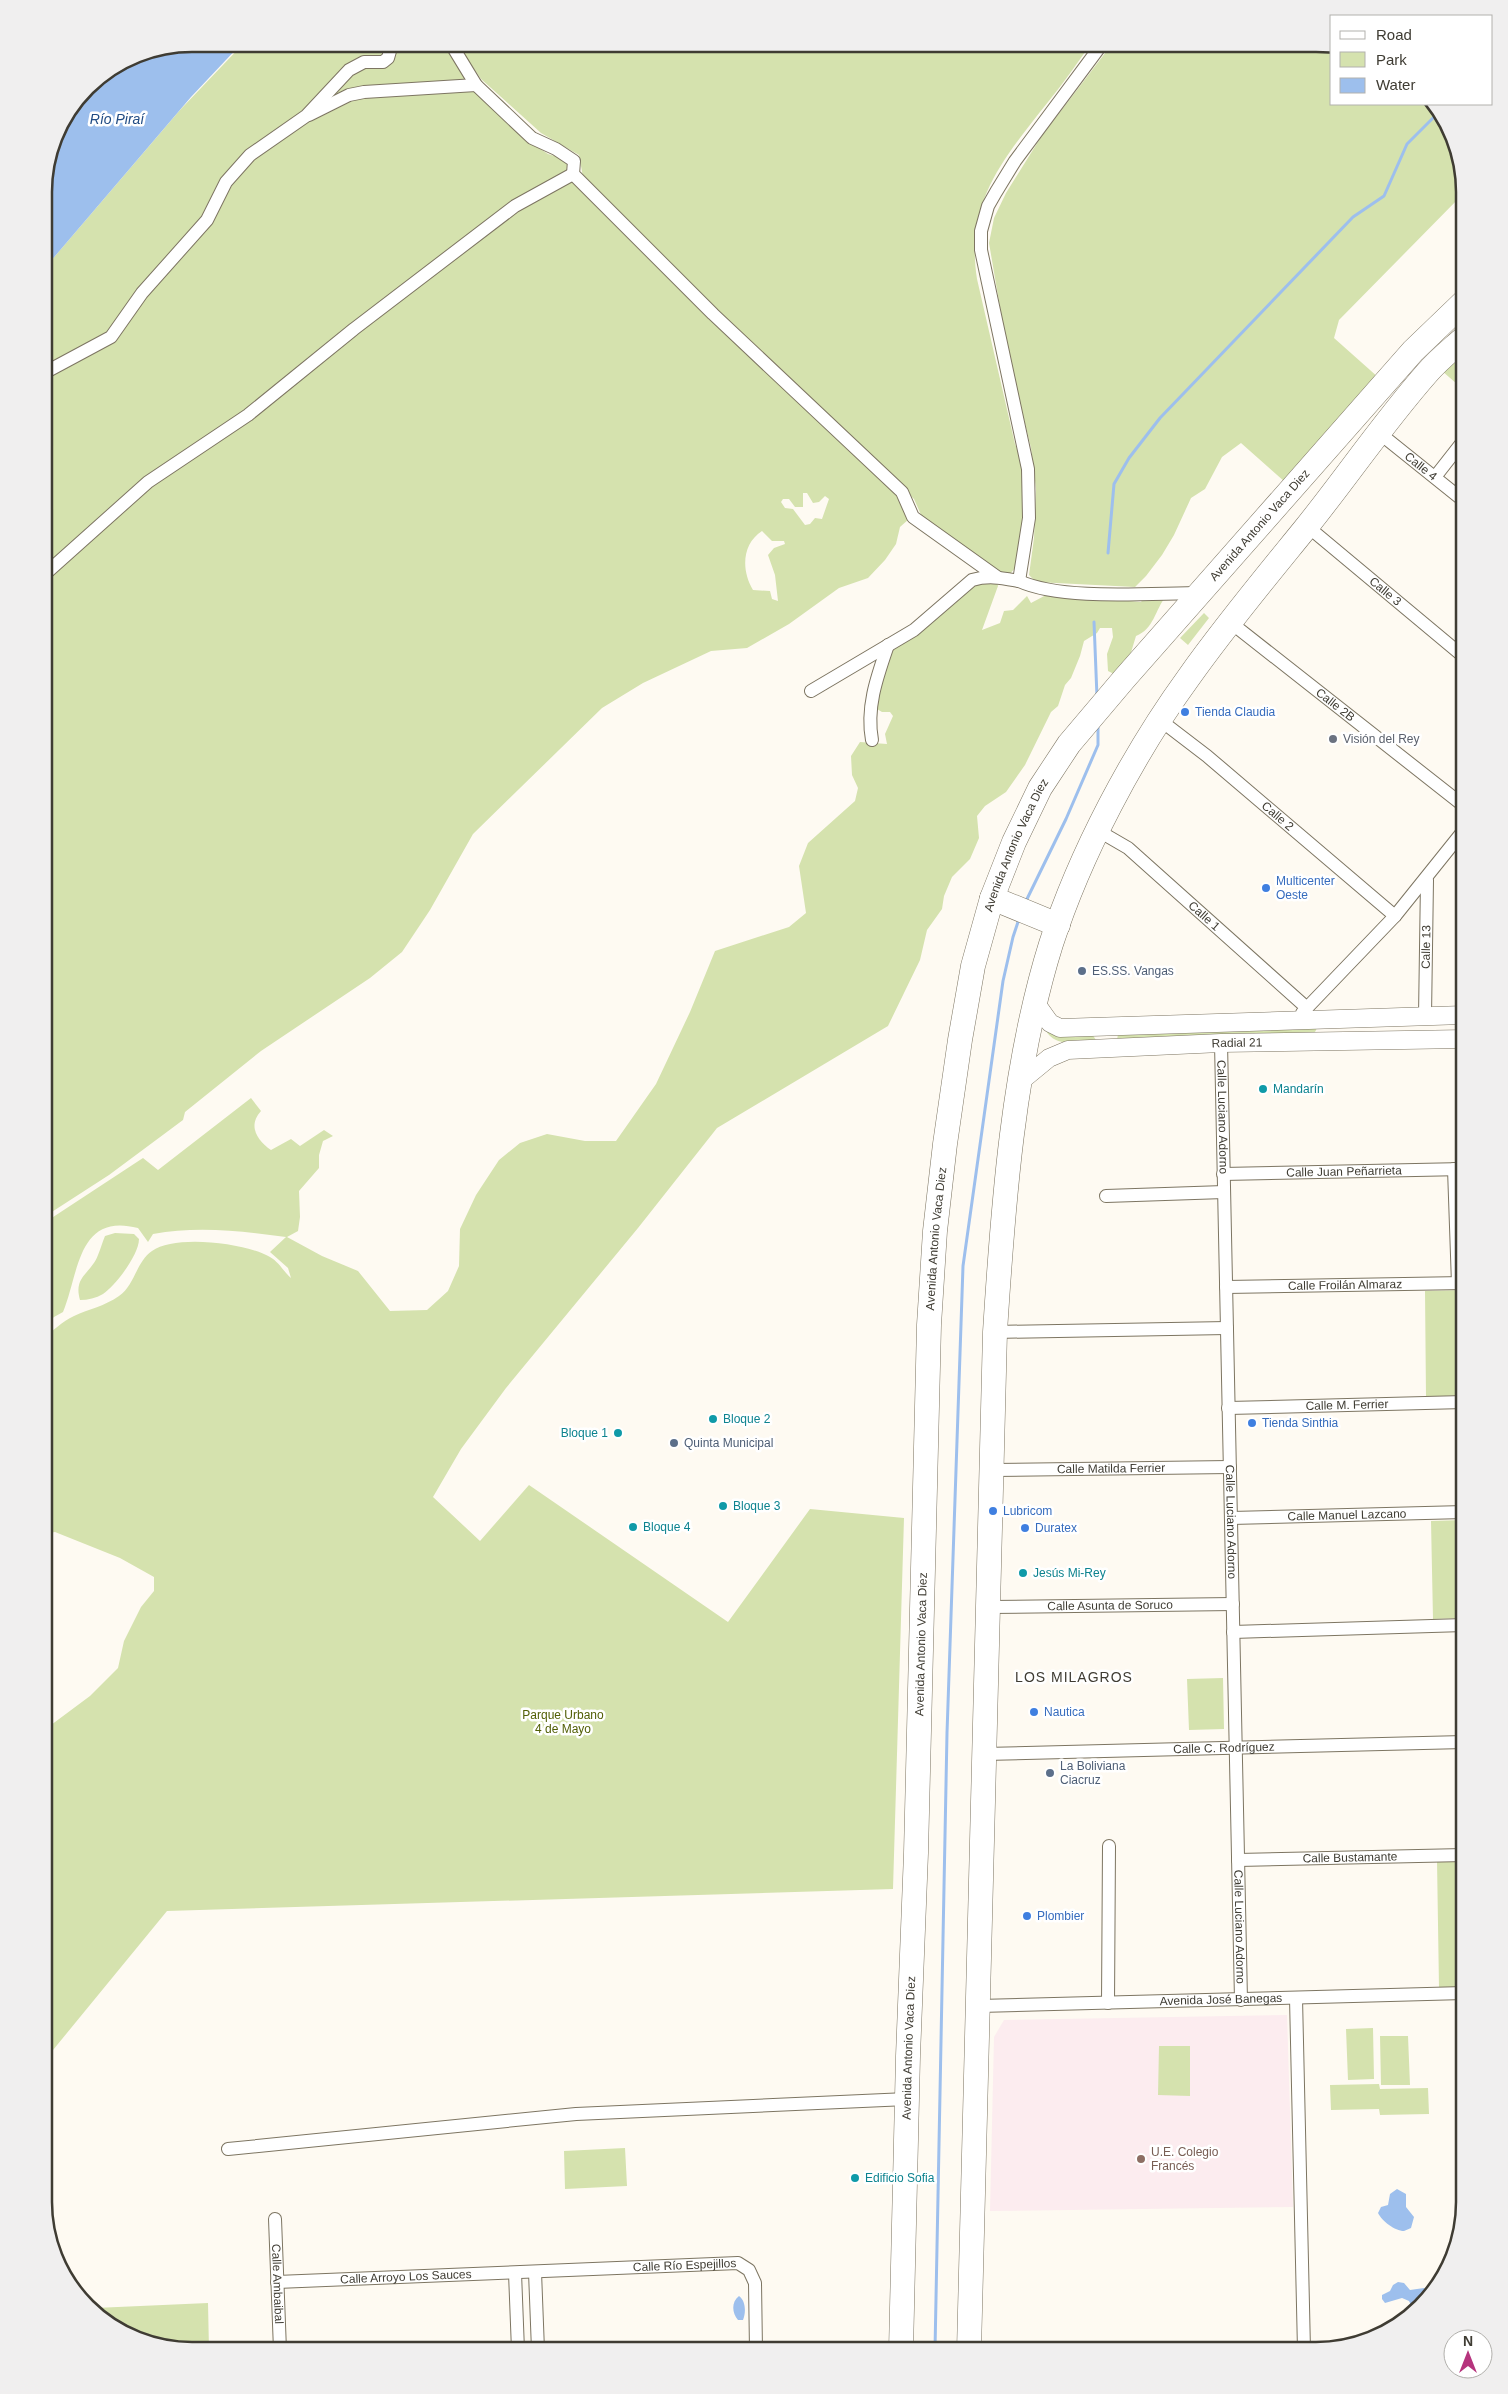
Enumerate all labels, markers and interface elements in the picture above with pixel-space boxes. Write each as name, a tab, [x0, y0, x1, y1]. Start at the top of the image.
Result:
legend	[1330, 15, 1493, 105]
text: Road	[1376, 26, 1412, 43]
text: Park	[1376, 51, 1407, 68]
text: Water	[1376, 76, 1415, 93]
water label: Río Piraí	[90, 111, 146, 127]
street label: Calle 4	[1402, 449, 1440, 484]
street label: Avenida Antonio Vaca Diez	[1207, 467, 1312, 584]
street label: Calle 3	[1366, 574, 1404, 609]
street label: Calle 2B	[1313, 685, 1358, 724]
place label: Tienda Claudia	[1195, 705, 1276, 719]
marker: Tienda Claudia	[1179, 706, 1191, 718]
place label: Visión del Rey	[1343, 732, 1420, 746]
marker: Visión del Rey	[1327, 733, 1339, 745]
street label: Avenida Antonio Vaca Diez	[982, 776, 1051, 913]
street label: Calle 2	[1259, 799, 1297, 834]
place label: Multicenter Oeste	[1276, 874, 1335, 902]
marker: Multicenter Oeste	[1260, 882, 1272, 894]
street label: Calle 1	[1186, 898, 1223, 934]
street label: Calle 13	[1419, 925, 1433, 969]
place label: ES.SS. Vangas	[1092, 964, 1174, 978]
marker: ES.SS. Vangas	[1076, 965, 1088, 977]
street label: Radial 21	[1211, 1035, 1263, 1050]
street label: Calle Luciano Adorno	[1214, 1060, 1231, 1175]
place label: Mandarín	[1273, 1082, 1324, 1096]
marker: Mandarín	[1257, 1083, 1269, 1095]
street label: Calle Juan Peñarrieta	[1286, 1163, 1402, 1180]
street label: Avenida Antonio Vaca Diez	[923, 1166, 949, 1311]
street label: Calle Froilán Almaraz	[1288, 1277, 1402, 1293]
street label: Calle M. Ferrier	[1305, 1397, 1389, 1413]
place label: Bloque 2	[723, 1412, 771, 1426]
marker: Bloque 2	[707, 1413, 719, 1425]
place label: Tienda Sinthia	[1262, 1416, 1339, 1430]
marker: Tienda Sinthia	[1246, 1417, 1258, 1429]
place label: Bloque 1	[561, 1426, 608, 1440]
marker: Bloque 1	[612, 1427, 624, 1439]
place label: Quinta Municipal	[684, 1436, 773, 1450]
marker: Quinta Municipal	[668, 1437, 680, 1449]
street label: Calle Matilda Ferrier	[1057, 1461, 1165, 1476]
street label: Calle Luciano Adorno	[1223, 1465, 1239, 1579]
place label: Bloque 3	[733, 1499, 781, 1513]
marker: Bloque 3	[717, 1500, 729, 1512]
place label: Lubricom	[1003, 1504, 1052, 1518]
marker: Lubricom	[987, 1505, 999, 1517]
street label: Calle Manuel Lazcano	[1287, 1506, 1407, 1524]
place label: Bloque 4	[643, 1520, 691, 1534]
marker: Bloque 4	[627, 1521, 639, 1533]
place label: Duratex	[1035, 1521, 1077, 1535]
marker: Duratex	[1019, 1522, 1031, 1534]
place label: Jesús Mi-Rey	[1033, 1566, 1106, 1580]
marker: Jesús Mi-Rey	[1017, 1567, 1029, 1579]
street label: Avenida Antonio Vaca Diez	[912, 1572, 930, 1716]
street label: Calle Asunta de Soruco	[1047, 1598, 1173, 1613]
district label: LOS MILAGROS	[1015, 1669, 1133, 1685]
place label: Nautica	[1044, 1705, 1085, 1719]
marker: Nautica	[1028, 1706, 1040, 1718]
park label: Parque Urbano 4 de Mayo	[522, 1708, 604, 1736]
street label: Calle C. Rodríguez	[1173, 1740, 1275, 1756]
place label: La Boliviana Ciacruz	[1060, 1759, 1126, 1787]
marker: La Boliviana Ciacruz	[1044, 1767, 1056, 1779]
street label: Calle Bustamante	[1302, 1849, 1398, 1866]
street label: Calle Luciano Adorno	[1231, 1870, 1248, 1984]
place label: Plombier	[1037, 1909, 1084, 1923]
marker: Plombier	[1021, 1910, 1033, 1922]
street label: Avenida Antonio Vaca Diez	[899, 1976, 918, 2120]
street label: Avenida José Banegas	[1159, 1991, 1282, 2008]
place label: U.E. Colegio Francés	[1151, 2145, 1219, 2173]
marker: U.E. Colegio Francés	[1135, 2153, 1147, 2165]
place label: Edificio Sofia	[865, 2171, 935, 2185]
marker: Edificio Sofia	[849, 2172, 861, 2184]
street label: Calle Ambaibal	[269, 2244, 286, 2324]
street label: Calle Río Espejillos	[633, 2256, 737, 2274]
street label: Calle Arroyo Los Sauces	[340, 2267, 472, 2286]
north arrow	[1443, 2329, 1493, 2379]
text: N	[1463, 2333, 1473, 2349]

